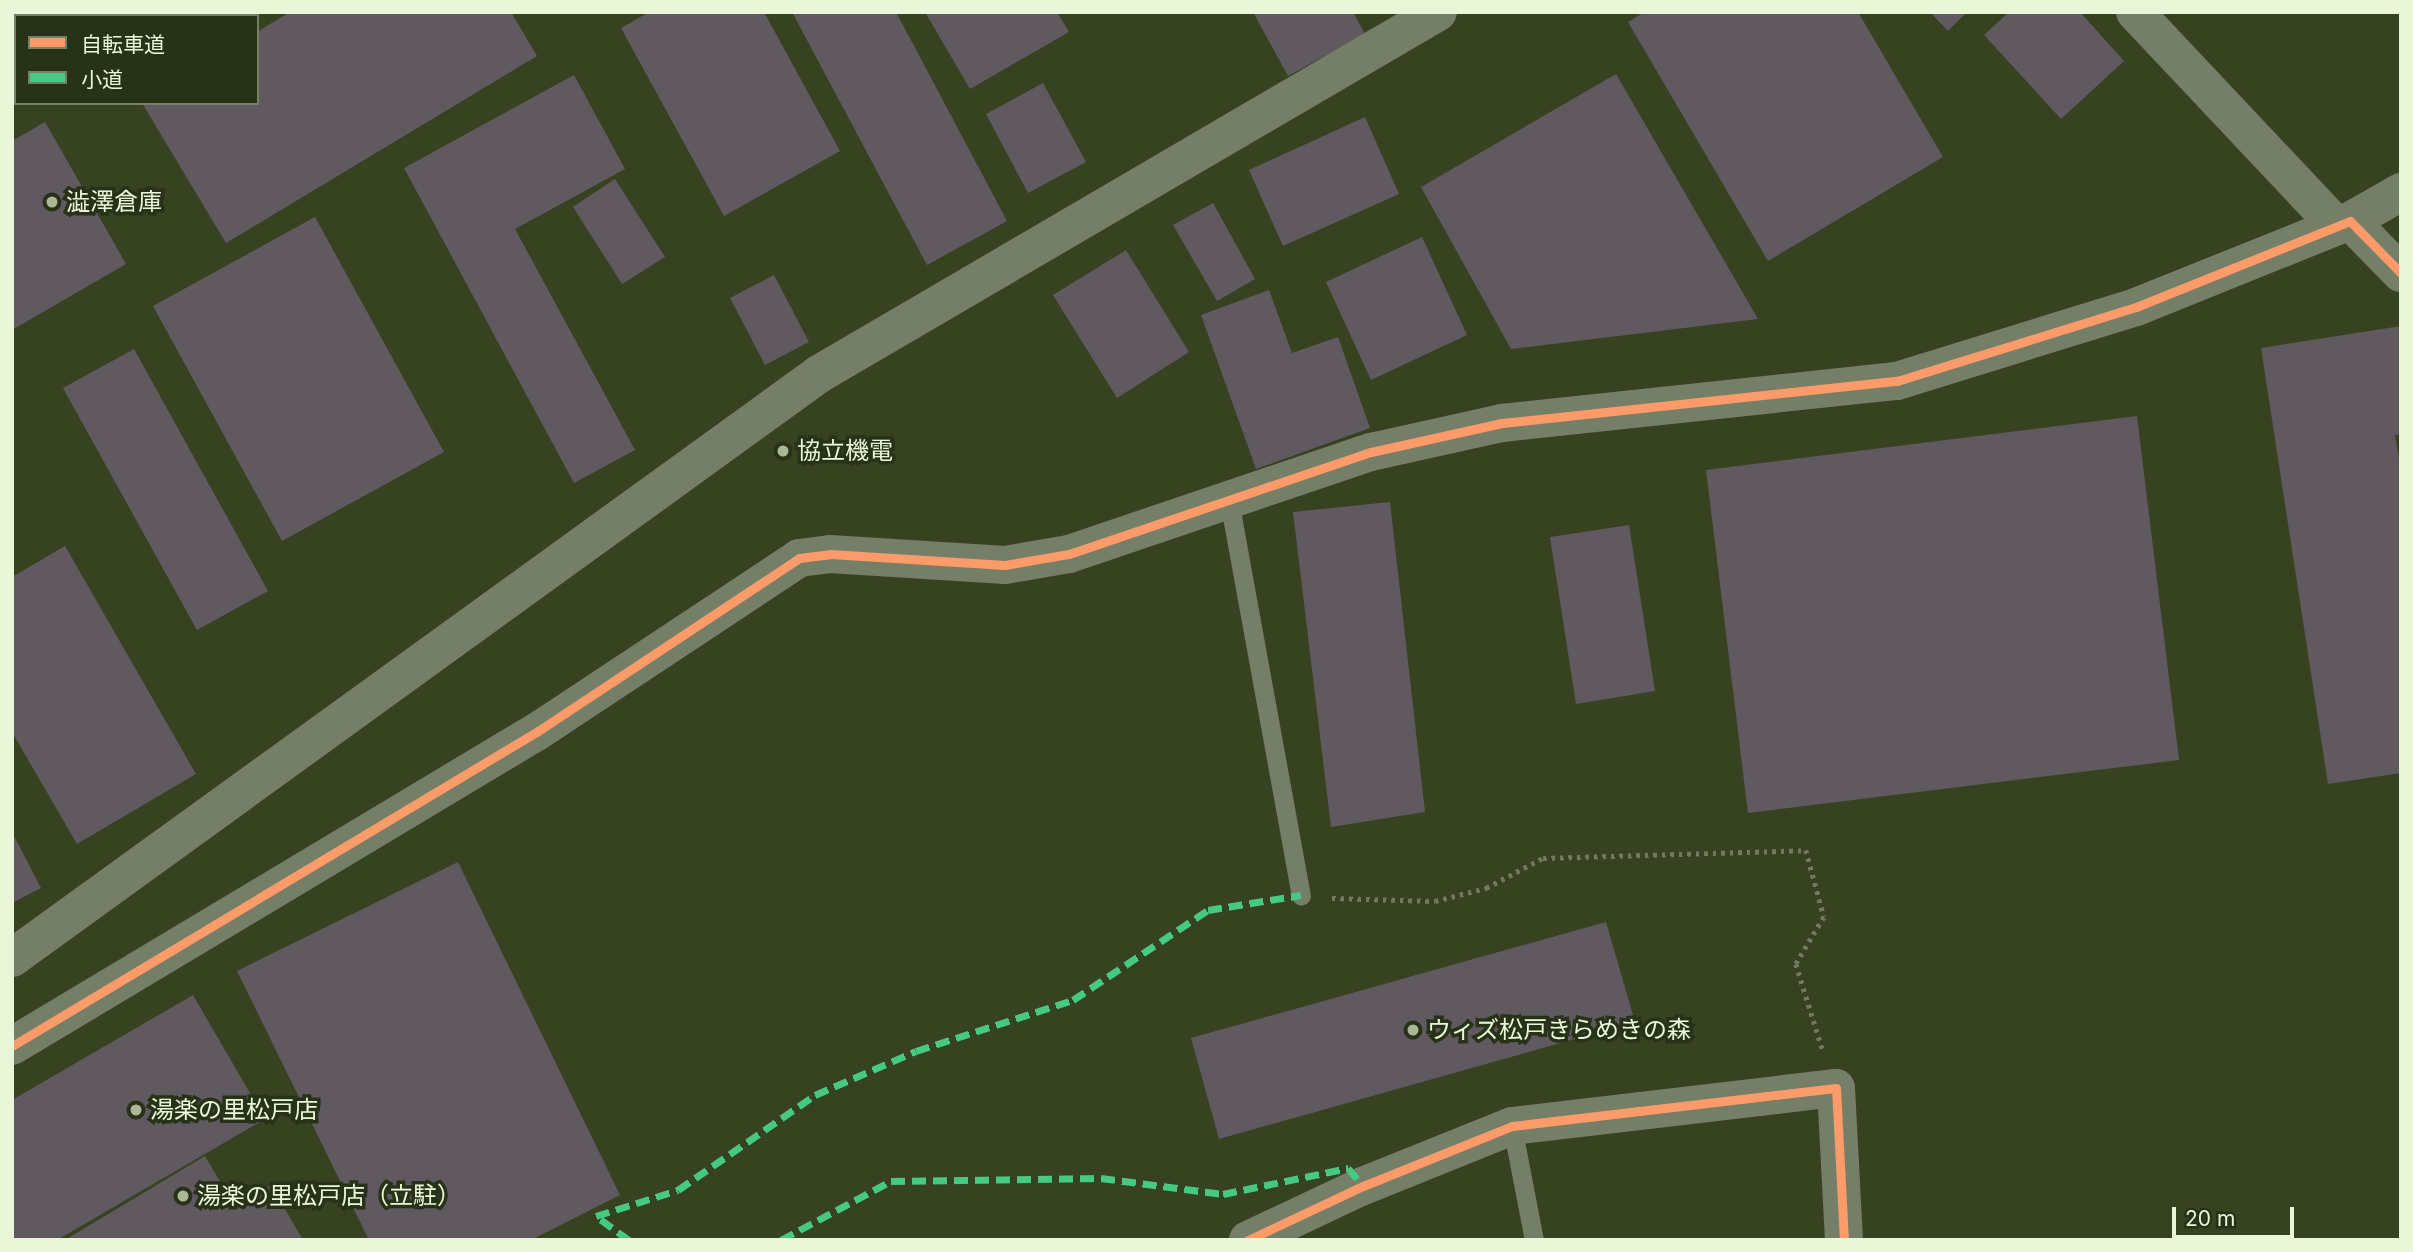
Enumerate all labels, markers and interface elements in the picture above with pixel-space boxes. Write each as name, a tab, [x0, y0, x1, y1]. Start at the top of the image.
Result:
legend	[14, 14, 259, 105]
text: 自転車道	[81, 32, 165, 57]
text: 小道	[81, 67, 123, 92]
place label: 澁澤倉庫	[66, 188, 162, 216]
marker: 澁澤倉庫	[44, 194, 60, 210]
place label: 協立機電	[797, 437, 893, 465]
marker: 協立機電	[775, 443, 791, 459]
place label: ウィズ松戸きらめきの森	[1427, 1016, 1691, 1044]
marker: ウィズ松戸きらめきの森	[1405, 1022, 1421, 1038]
place label: 湯楽の里松戸店	[150, 1096, 318, 1124]
marker: 湯楽の里松戸店	[128, 1102, 144, 1118]
place label: 湯楽の里松戸店（立駐）	[197, 1182, 461, 1210]
marker: 湯楽の里松戸店（立駐）	[175, 1188, 191, 1204]
scale bar	[2175, 1192, 2298, 1236]
text: 20 m	[2185, 1206, 2235, 1231]

